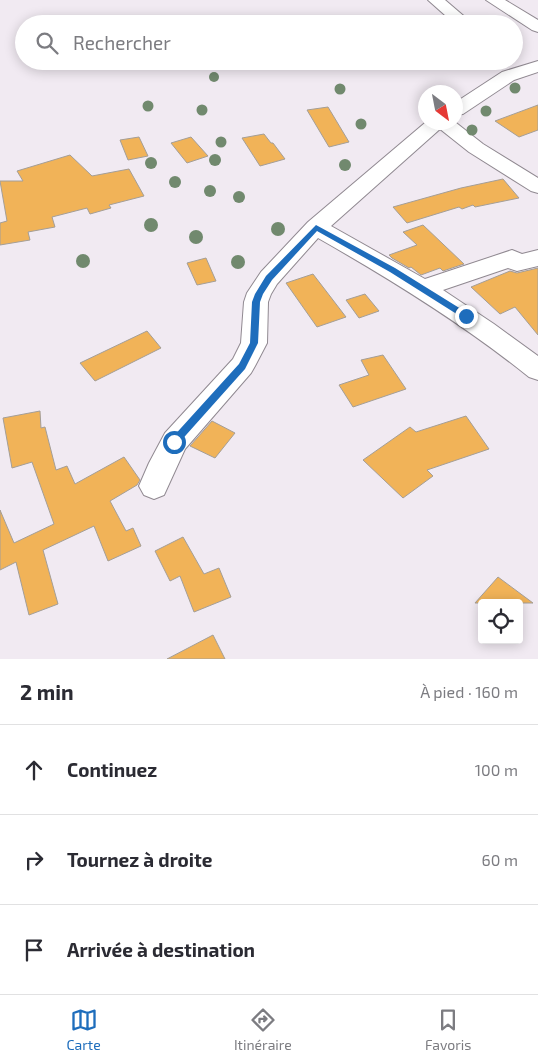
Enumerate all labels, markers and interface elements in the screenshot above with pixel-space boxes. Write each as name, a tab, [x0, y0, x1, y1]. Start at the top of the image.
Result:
search box	[15, 15, 523, 70]
icon: search	[33, 29, 61, 57]
text: Rechercher	[73, 31, 171, 54]
north arrow	[418, 85, 463, 130]
route end	[455, 305, 478, 328]
route start	[163, 431, 186, 454]
map controls	[478, 599, 523, 644]
button: locate	[478, 599, 523, 644]
text: 2 min	[20, 679, 74, 704]
text: À pied · 160 m	[420, 682, 518, 701]
icon: ahead	[20, 756, 48, 784]
text: Continuez	[67, 758, 157, 781]
text: 100 m	[475, 760, 518, 779]
icon: right	[20, 846, 48, 874]
text: Tournez à droite	[67, 848, 213, 871]
text: 60 m	[482, 850, 518, 869]
icon: arrive	[20, 936, 48, 964]
text: Arrivée à destination	[67, 938, 255, 961]
tab: Carte	[67, 1006, 101, 1053]
tab: Itinéraire	[234, 1006, 292, 1053]
tab: Favoris	[425, 1006, 471, 1053]

